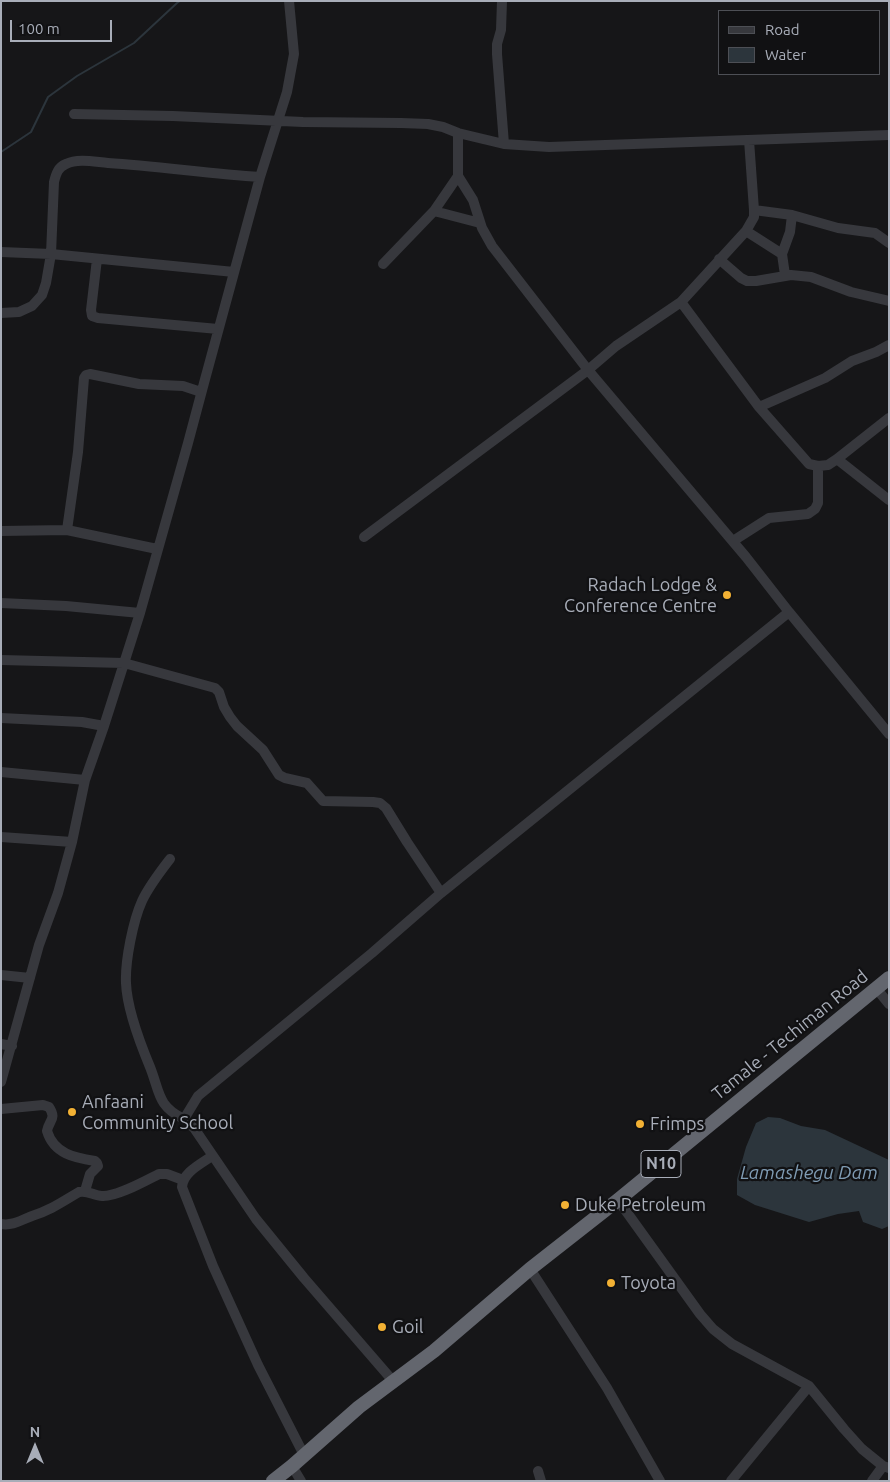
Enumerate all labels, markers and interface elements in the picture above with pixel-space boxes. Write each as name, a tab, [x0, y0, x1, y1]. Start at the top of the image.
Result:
scale bar	[12, 10, 115, 42]
legend	[718, 10, 880, 75]
text: 100 m	[18, 20, 60, 37]
text: Road	[765, 21, 800, 38]
text: Water	[765, 46, 806, 63]
place label: Radach Lodge & Conference Centre	[564, 574, 717, 616]
marker: Radach Lodge & Conference Centre	[721, 589, 733, 601]
street label: Tamale - Techiman Road	[708, 965, 872, 1105]
place label: Anfaani Community School	[82, 1091, 233, 1134]
marker: Anfaani Community School	[66, 1106, 78, 1118]
place label: Frimps	[650, 1113, 704, 1135]
marker: Frimps	[634, 1118, 646, 1130]
road number: N10	[641, 1150, 681, 1178]
water label: Lamashegu Dam	[740, 1162, 878, 1184]
place label: Duke Petroleum	[575, 1194, 706, 1216]
marker: Duke Petroleum	[559, 1199, 571, 1211]
place label: Toyota	[621, 1272, 676, 1294]
marker: Toyota	[605, 1277, 617, 1289]
place label: Goil	[392, 1316, 424, 1338]
marker: Goil	[376, 1321, 388, 1333]
north arrow	[10, 1422, 60, 1472]
text: N	[30, 1424, 40, 1440]

